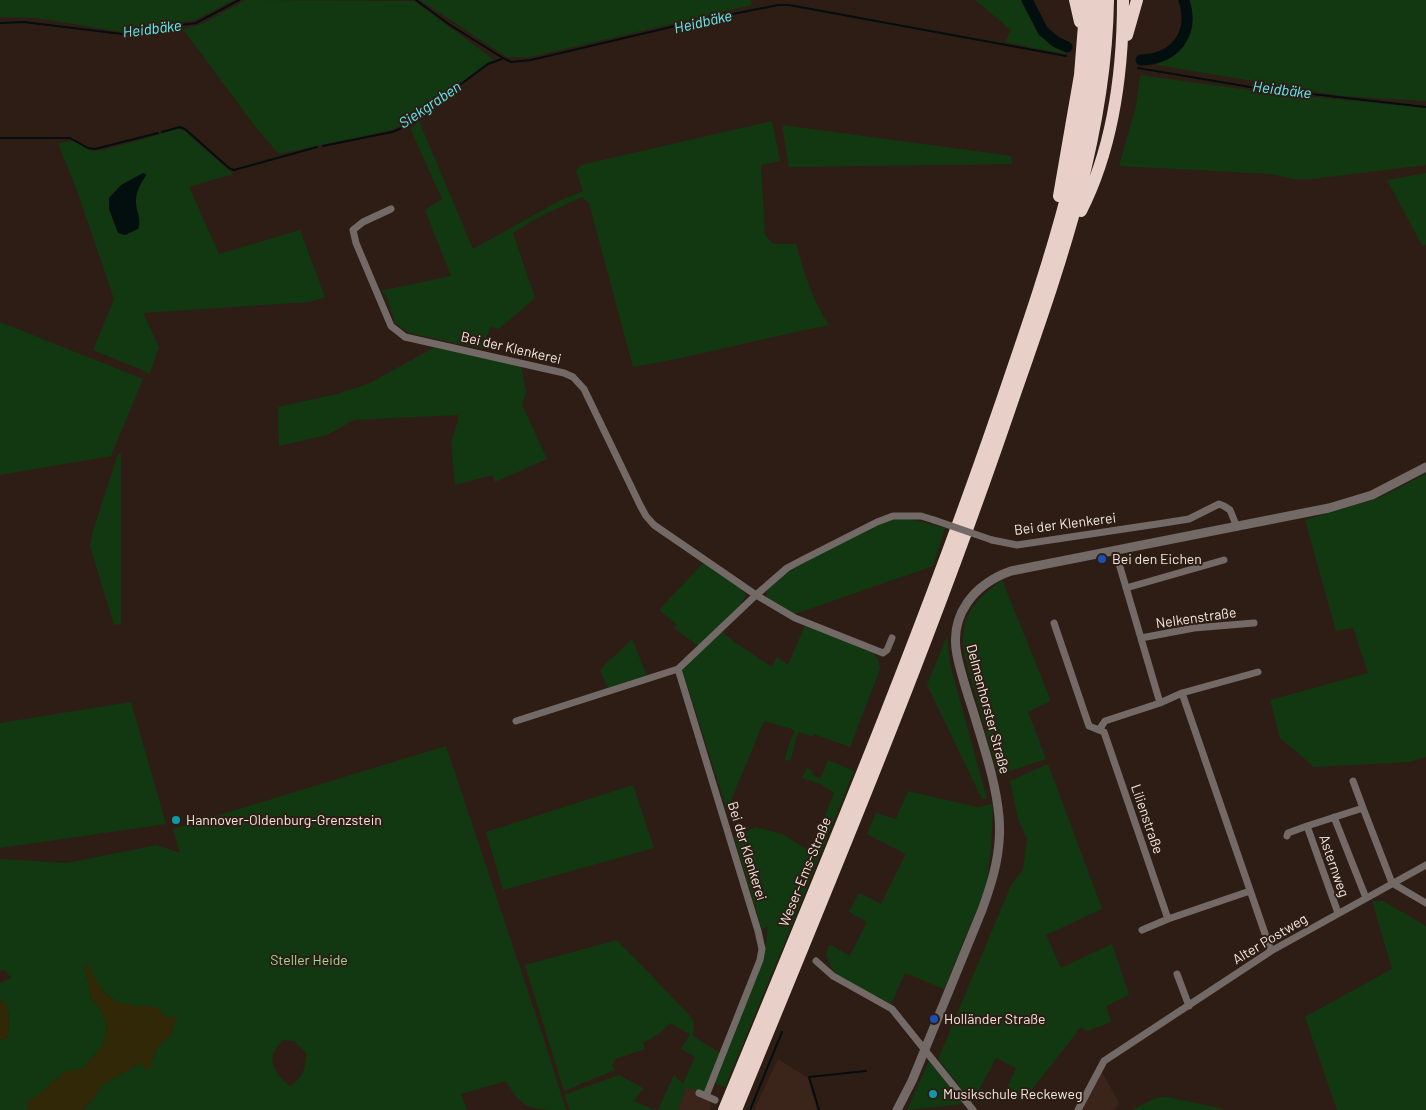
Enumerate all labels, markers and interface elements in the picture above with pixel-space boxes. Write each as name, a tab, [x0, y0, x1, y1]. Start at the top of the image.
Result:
water label: Heidbäke	[672, 7, 734, 37]
water label: Heidbäke	[122, 16, 182, 42]
water label: Heidbäke	[1252, 77, 1312, 103]
water label: Siekgraben	[395, 78, 465, 132]
street label: Bei der Klenkerei	[459, 328, 563, 368]
street label: Bei der Klenkerei	[1013, 509, 1117, 539]
place label: Bei den Eichen	[1112, 551, 1202, 567]
marker: Bei den Eichen	[1096, 553, 1108, 565]
street label: Nelkenstraße	[1155, 604, 1237, 632]
street label: Delmenhorster Straße	[963, 642, 1013, 776]
street label: Lilienstraße	[1127, 782, 1167, 856]
street label: Bei der Klenkerei	[724, 799, 770, 903]
place label: Hannover-Oldenburg-Grenzstein	[186, 812, 382, 828]
marker: Hannover-Oldenburg-Grenzstein	[170, 814, 182, 826]
street label: Weser-Ems-Straße	[775, 815, 835, 929]
street label: Asternweg	[1315, 833, 1353, 899]
street label: Alter Postweg	[1230, 910, 1310, 968]
park label: Steller Heide	[270, 952, 348, 968]
place label: Holländer Straße	[944, 1011, 1046, 1027]
marker: Holländer Straße	[928, 1013, 940, 1025]
place label: Musikschule Reckeweg	[943, 1086, 1082, 1102]
marker: Musikschule Reckeweg	[927, 1088, 939, 1100]

